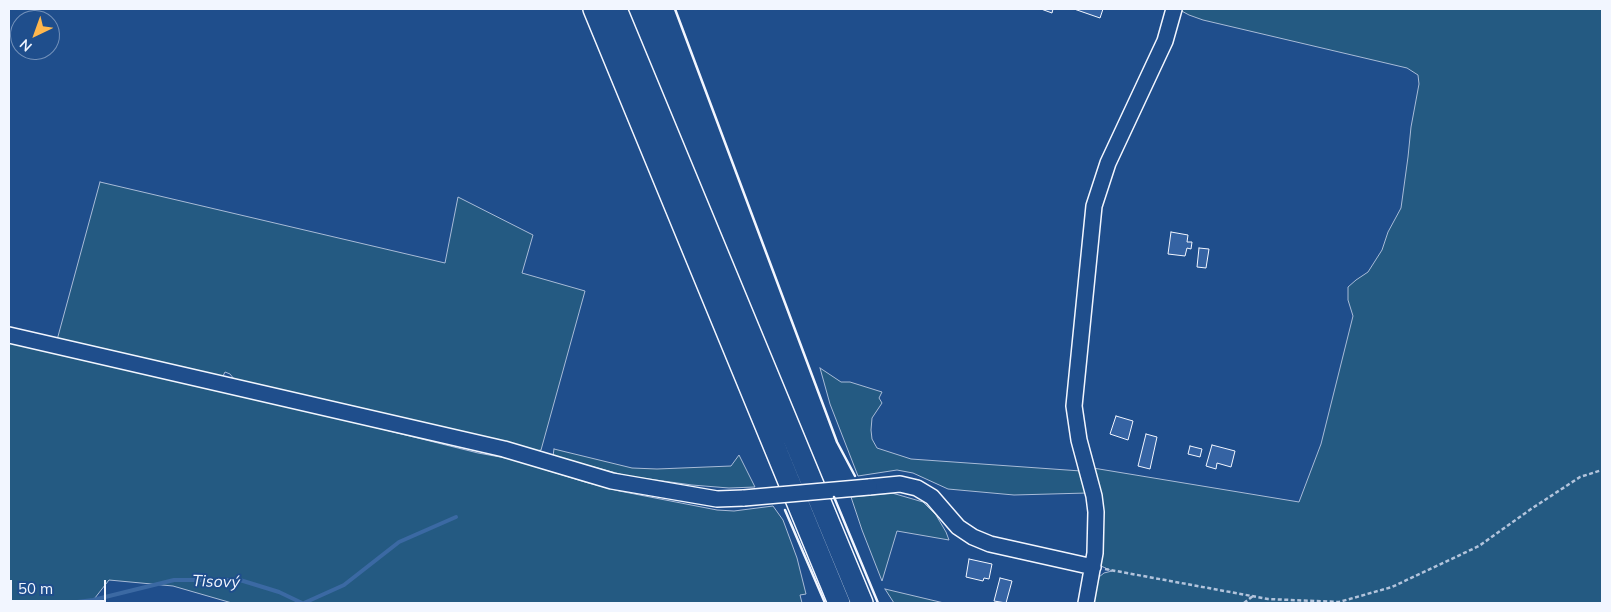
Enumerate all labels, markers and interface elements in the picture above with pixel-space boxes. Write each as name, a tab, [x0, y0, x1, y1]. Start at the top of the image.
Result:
north arrow	[10, 10, 60, 60]
text: N	[16, 35, 36, 56]
scale bar	[12, 570, 109, 602]
water label: Tisový	[192, 572, 240, 592]
text: 50 m	[18, 579, 53, 598]

